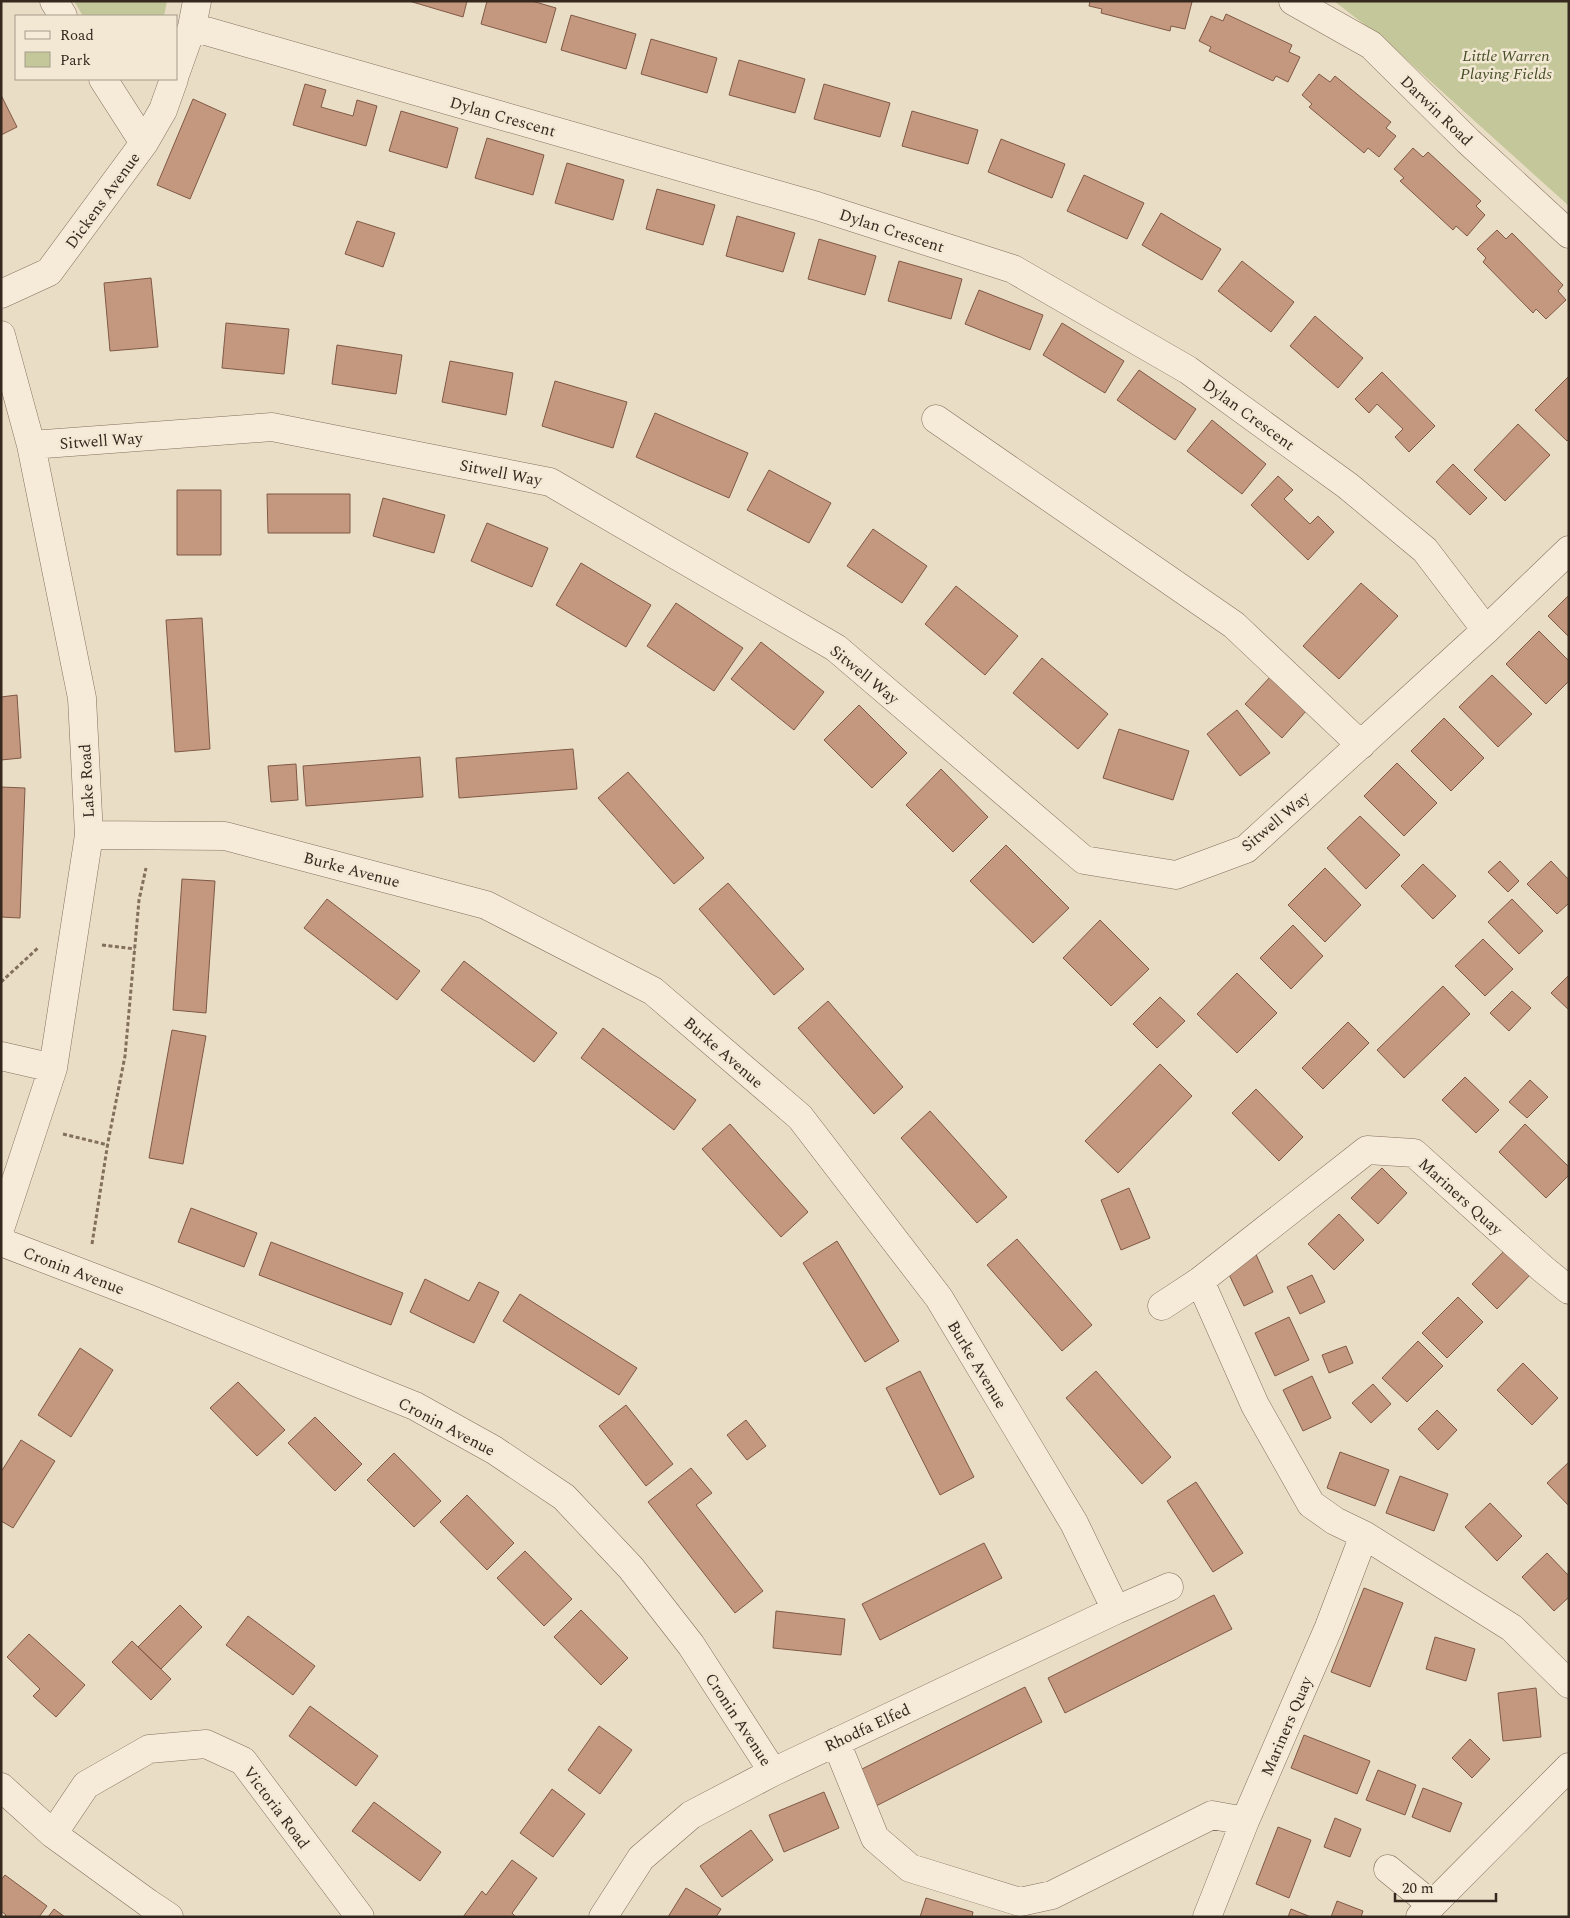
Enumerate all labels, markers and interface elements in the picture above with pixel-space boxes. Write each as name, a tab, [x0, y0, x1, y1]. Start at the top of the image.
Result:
legend	[15, 15, 178, 80]
text: Road	[60, 24, 94, 47]
park label: Little Warren Playing Fields	[1460, 44, 1552, 86]
text: Park	[60, 49, 91, 72]
street label: Darwin Road	[1395, 70, 1478, 152]
street label: Dylan Crescent	[447, 90, 559, 144]
street label: Dickens Avenue	[59, 147, 146, 254]
street label: Dylan Crescent	[836, 203, 948, 259]
street label: Dylan Crescent	[1197, 373, 1300, 457]
street label: Sitwell Way	[59, 426, 145, 456]
street label: Sitwell Way	[458, 453, 545, 493]
street label: Sitwell Way	[825, 639, 905, 711]
street label: Lake Road	[73, 743, 101, 819]
street label: Sitwell Way	[1236, 785, 1316, 858]
street label: Burke Avenue	[301, 846, 403, 894]
street label: Burke Avenue	[678, 1011, 769, 1094]
street label: Mariners Quay	[1413, 1152, 1509, 1242]
street label: Cronin Avenue	[19, 1241, 128, 1301]
street label: Burke Avenue	[941, 1316, 1013, 1413]
street label: Cronin Avenue	[394, 1391, 499, 1463]
street label: Cronin Avenue	[699, 1668, 777, 1771]
street label: Mariners Quay	[1255, 1672, 1319, 1780]
street label: Rhodfa Elfed	[821, 1698, 914, 1758]
street label: Victoria Road	[237, 1761, 315, 1854]
scale bar	[1395, 1870, 1496, 1902]
text: 20 m	[1402, 1877, 1434, 1900]

